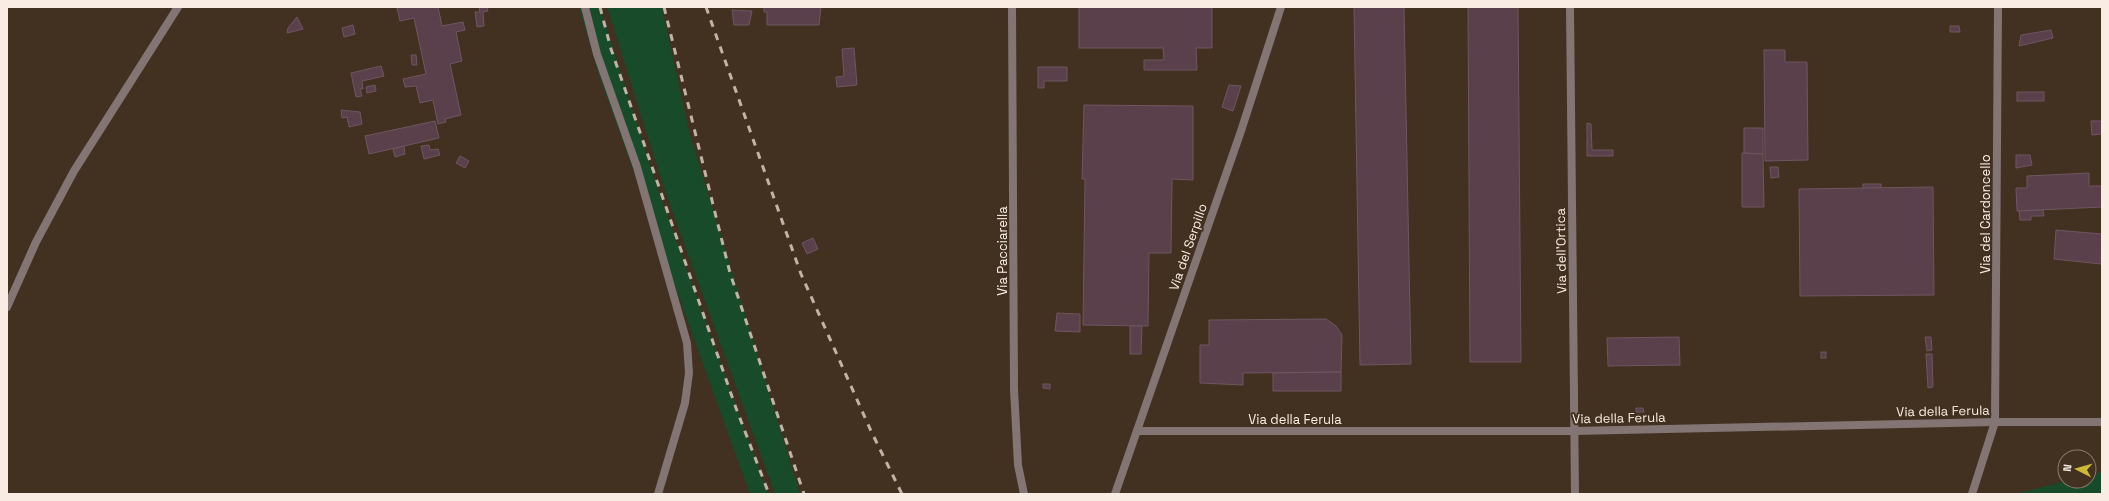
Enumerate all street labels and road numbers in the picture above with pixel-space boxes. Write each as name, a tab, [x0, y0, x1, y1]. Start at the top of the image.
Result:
street label: Via del Cardoncello	[1977, 154, 1994, 274]
street label: Via del Serpillo	[1165, 201, 1211, 293]
street label: Via Pacciarella	[994, 206, 1011, 296]
street label: Via dell'Ortica	[1552, 208, 1570, 294]
street label: Via della Ferula	[1896, 402, 1990, 420]
street label: Via della Ferula	[1572, 409, 1666, 427]
street label: Via della Ferula	[1248, 411, 1342, 428]

